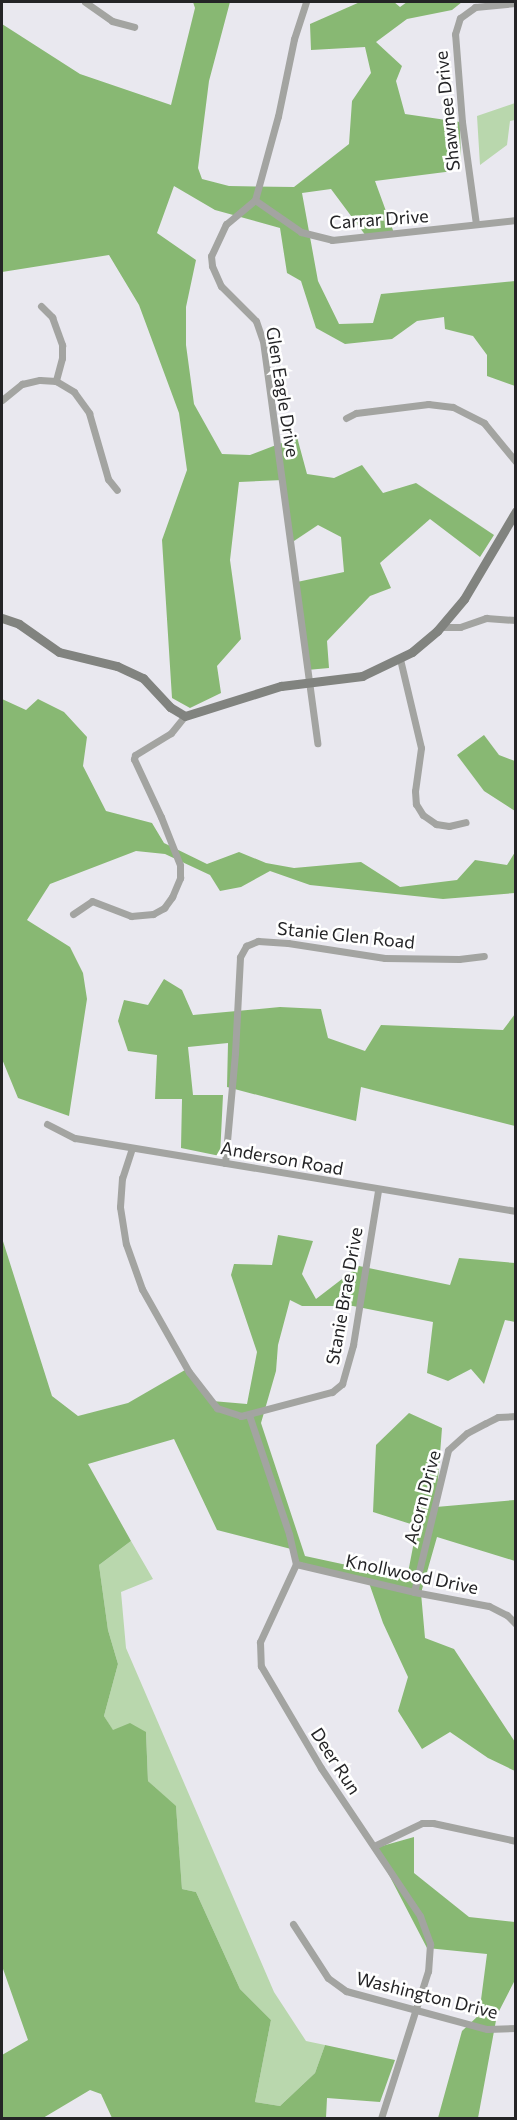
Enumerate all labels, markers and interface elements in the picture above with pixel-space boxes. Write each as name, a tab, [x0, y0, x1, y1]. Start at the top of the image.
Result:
street label: Shawnee Drive	[430, 50, 464, 172]
street label: Carrar Drive	[329, 205, 429, 233]
street label: Glen Eagle Drive	[262, 325, 304, 459]
street label: Stanie Glen Road	[276, 917, 416, 953]
street label: Anderson Road	[219, 1137, 345, 1179]
street label: Stanie Brae Drive	[321, 1225, 367, 1367]
street label: Acorn Drive	[399, 1448, 445, 1546]
street label: Knollwood Drive	[344, 1549, 480, 1599]
street label: Deer Run	[306, 1724, 366, 1798]
street label: Washington Drive	[354, 1967, 500, 2023]

